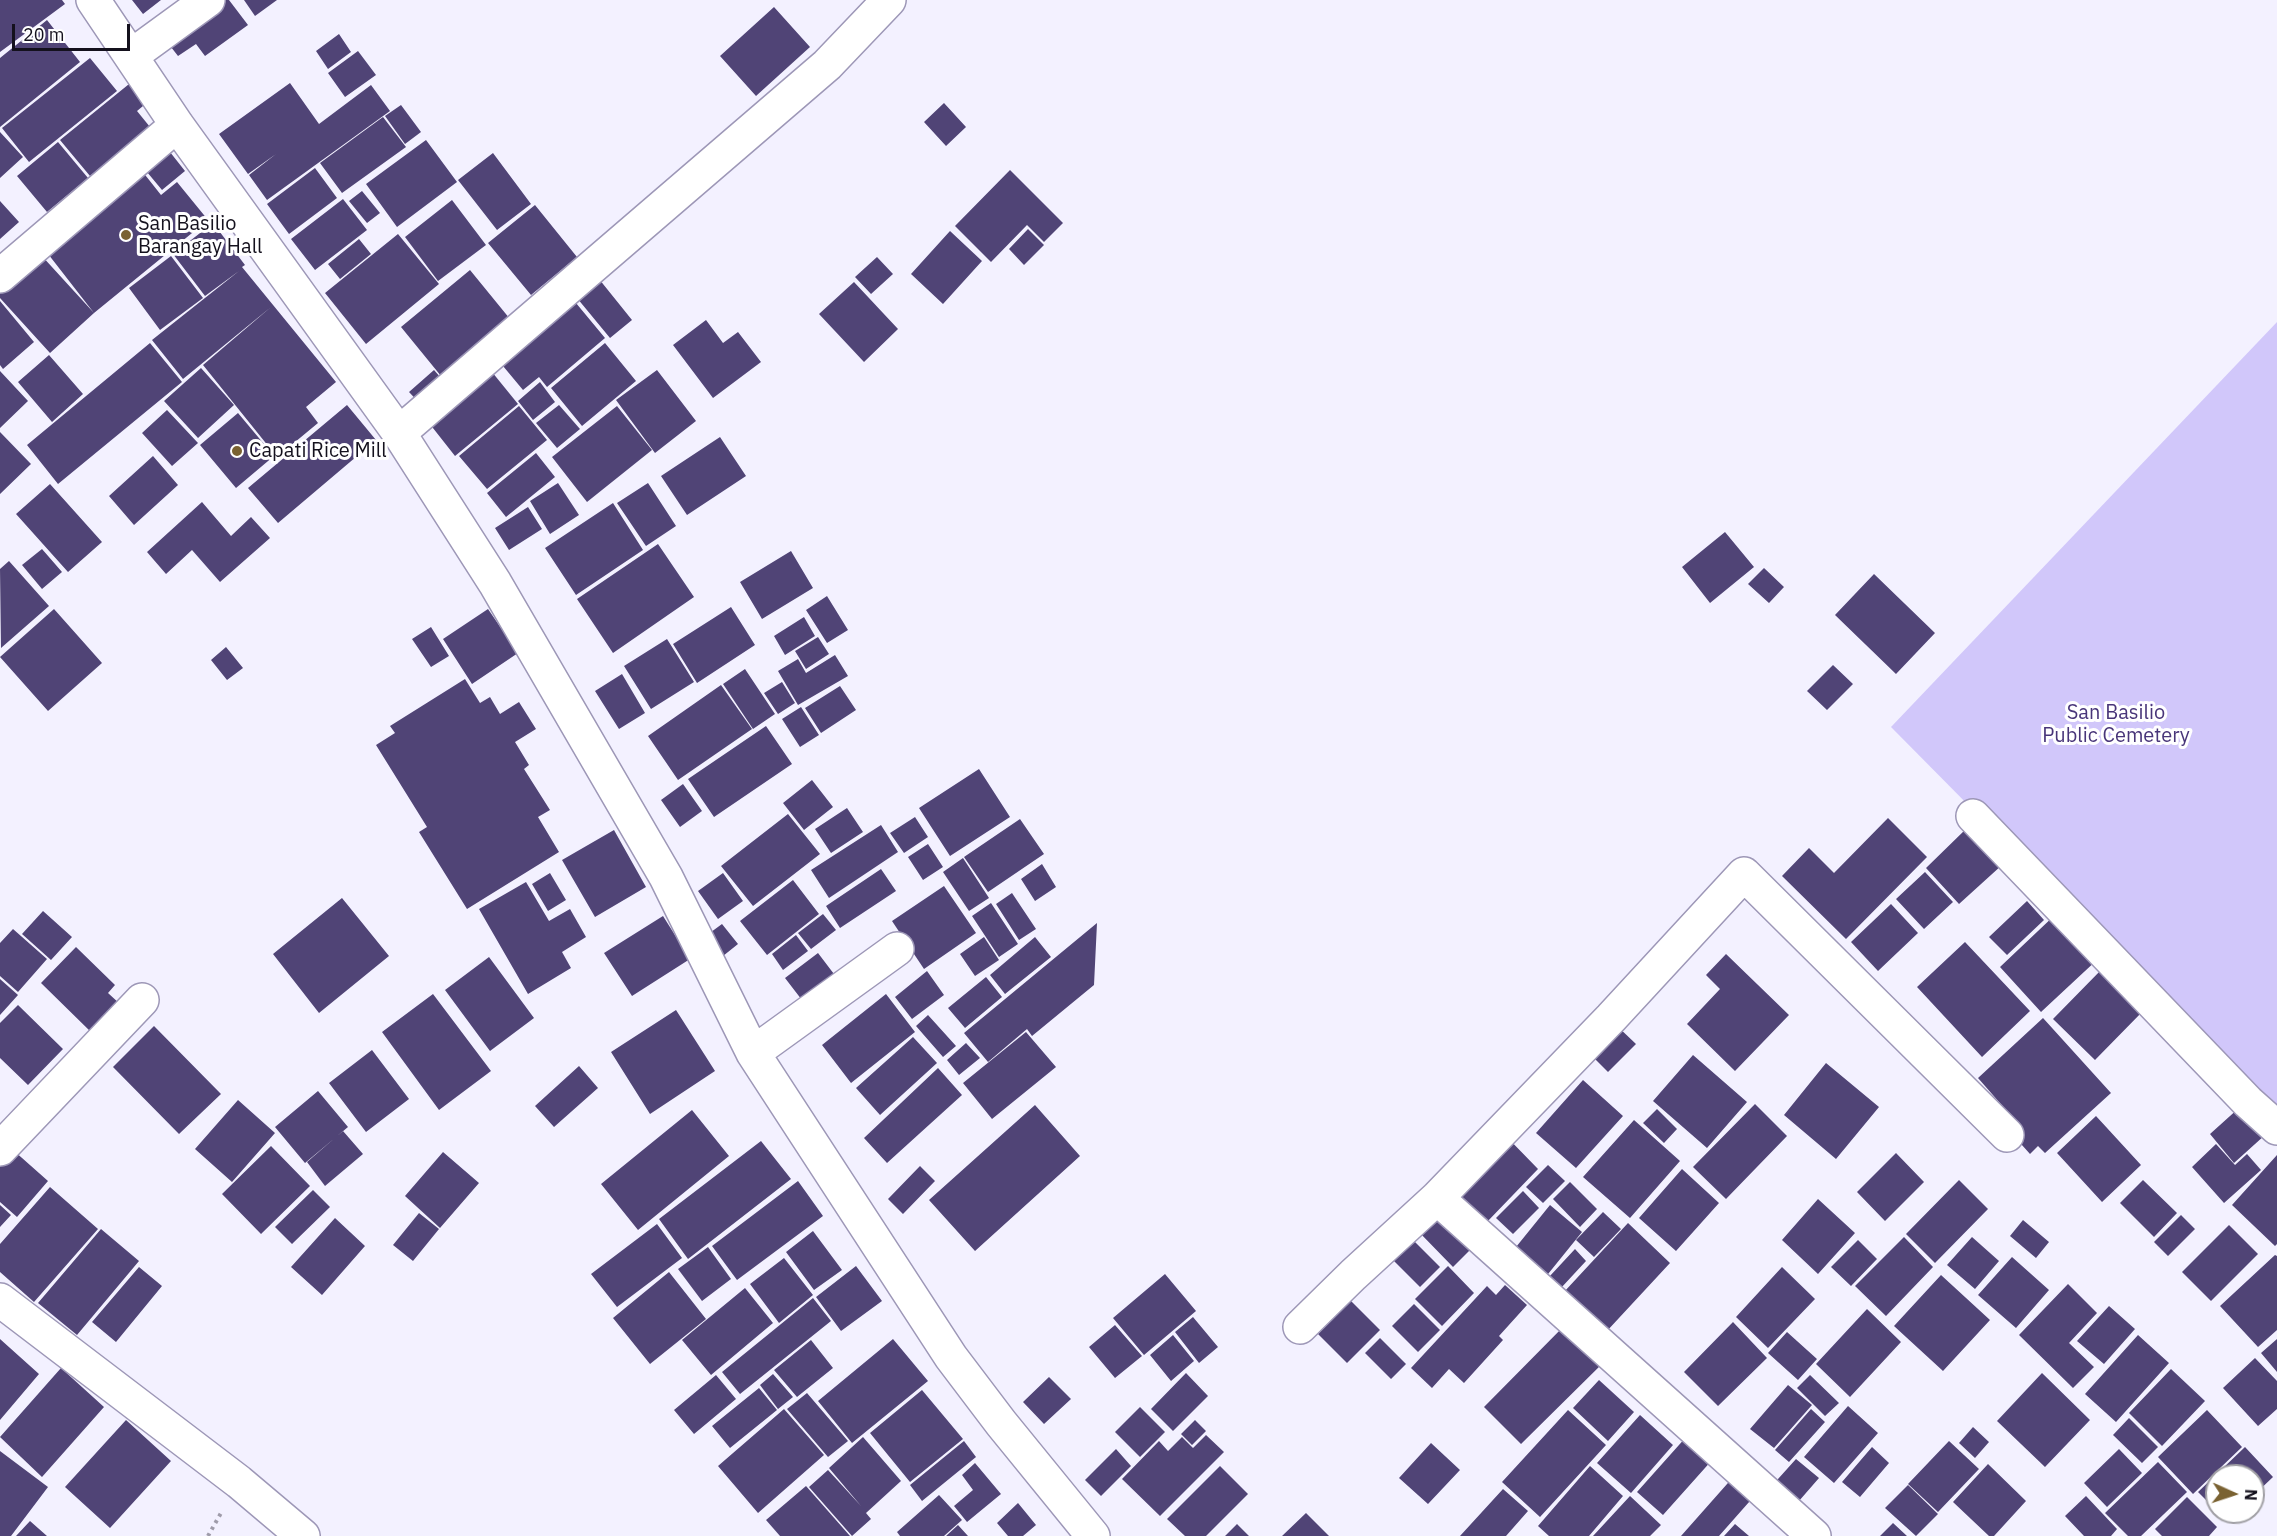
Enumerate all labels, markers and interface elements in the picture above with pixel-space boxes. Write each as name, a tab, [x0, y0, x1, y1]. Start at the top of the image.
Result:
scale bar	[15, 12, 134, 50]
text: 20 m	[23, 23, 65, 46]
place label: San Basilio Barangay Hall	[138, 212, 262, 259]
marker: San Basilio Barangay Hall	[119, 228, 133, 242]
place label: Capati Rice Mill	[249, 439, 387, 463]
marker: Capati Rice Mill	[230, 444, 244, 458]
park label: San Basilio Public Cemetery	[2042, 701, 2190, 748]
north arrow	[2205, 1464, 2265, 1524]
text: N	[2241, 1489, 2261, 1501]

